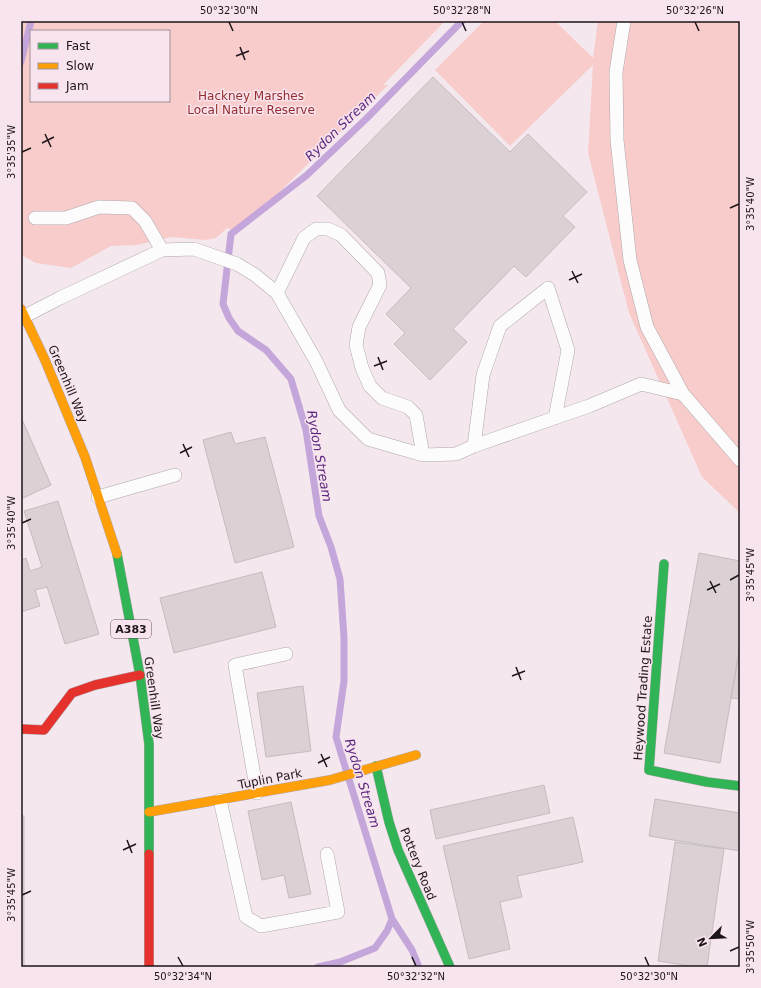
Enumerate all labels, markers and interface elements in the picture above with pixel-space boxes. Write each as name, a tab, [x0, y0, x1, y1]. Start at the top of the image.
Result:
text: 50°32'30"N	[200, 5, 258, 16]
text: 50°32'28"N	[433, 5, 491, 16]
text: 50°32'26"N	[666, 5, 724, 16]
legend	[30, 30, 170, 102]
text: Fast	[66, 39, 90, 53]
text: Slow	[66, 59, 94, 73]
text: Jam	[65, 79, 89, 93]
park label: Hackney Marshes Local Nature Reserve	[187, 89, 315, 117]
water label: Rydon Stream	[302, 89, 379, 164]
text: 3°35'35"W	[6, 125, 17, 179]
text: 3°35'40"W	[745, 177, 756, 231]
street label: Greenhill Way	[45, 343, 91, 425]
water label: Rydon Stream	[304, 409, 335, 503]
text: 3°35'40"W	[6, 496, 17, 550]
text: 3°35'45"W	[745, 548, 756, 602]
street label: Heywood Trading Estate	[631, 615, 655, 761]
road number: A383	[111, 620, 151, 638]
street label: Greenhill Way	[141, 656, 167, 740]
water label: Rydon Stream	[342, 737, 383, 830]
street label: Tuplin Park	[236, 766, 303, 792]
street label: Pottery Road	[397, 826, 439, 902]
text: 3°35'45"W	[6, 868, 17, 922]
north arrow	[691, 918, 731, 958]
text: 3°35'50"W	[745, 920, 756, 974]
text: N	[695, 935, 710, 949]
text: 50°32'34"N	[154, 971, 212, 982]
text: 50°32'32"N	[387, 971, 445, 982]
text: 50°32'30"N	[620, 971, 678, 982]

